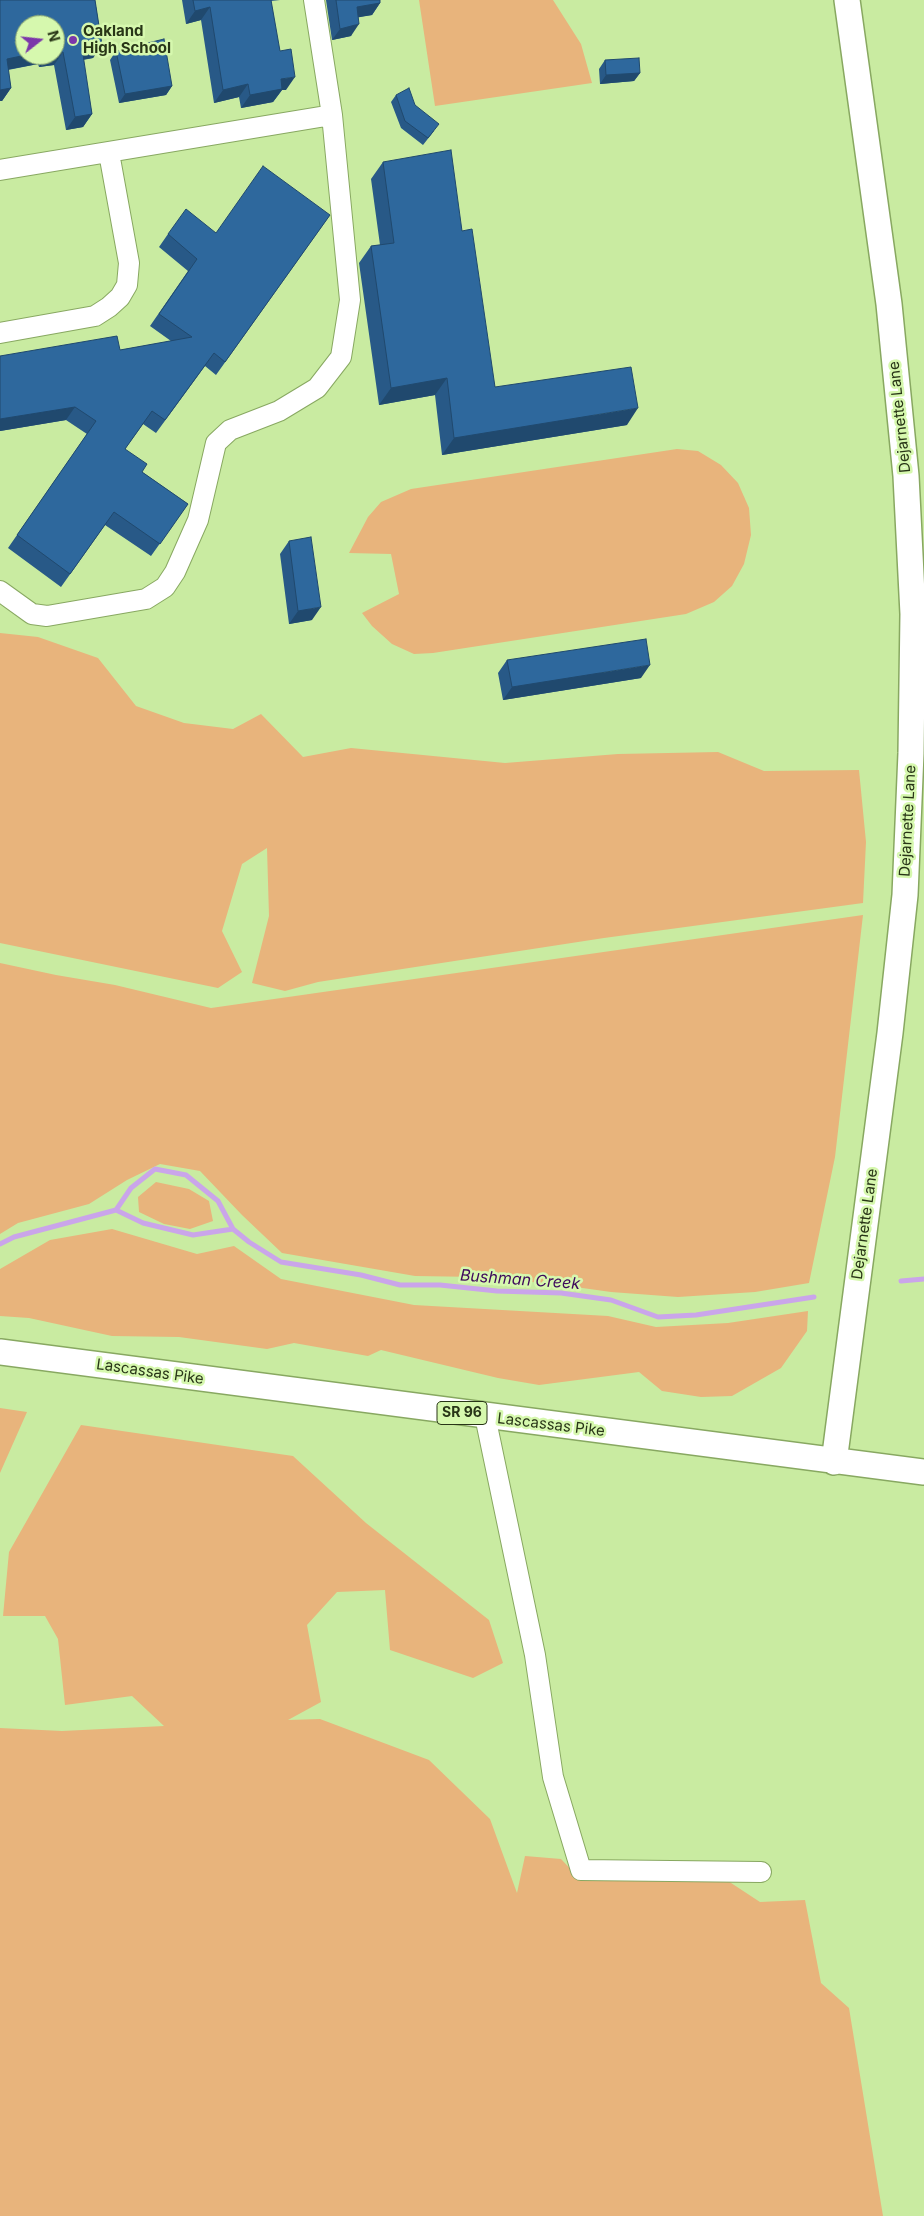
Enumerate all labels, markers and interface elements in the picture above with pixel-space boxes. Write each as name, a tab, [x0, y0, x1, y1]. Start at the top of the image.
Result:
north arrow	[15, 15, 65, 65]
place label: Oakland High School	[83, 22, 171, 57]
text: N	[44, 29, 64, 43]
marker: Oakland High School	[67, 34, 79, 46]
street label: Dejarnette Lane	[885, 360, 915, 474]
street label: Dejarnette Lane	[896, 765, 920, 877]
street label: Dejarnette Lane	[848, 1167, 882, 1281]
water label: Bushman Creek	[459, 1266, 581, 1294]
street label: Lascassas Pike	[95, 1356, 205, 1388]
road number: SR 96	[437, 1402, 487, 1425]
street label: Lascassas Pike	[496, 1409, 606, 1441]

